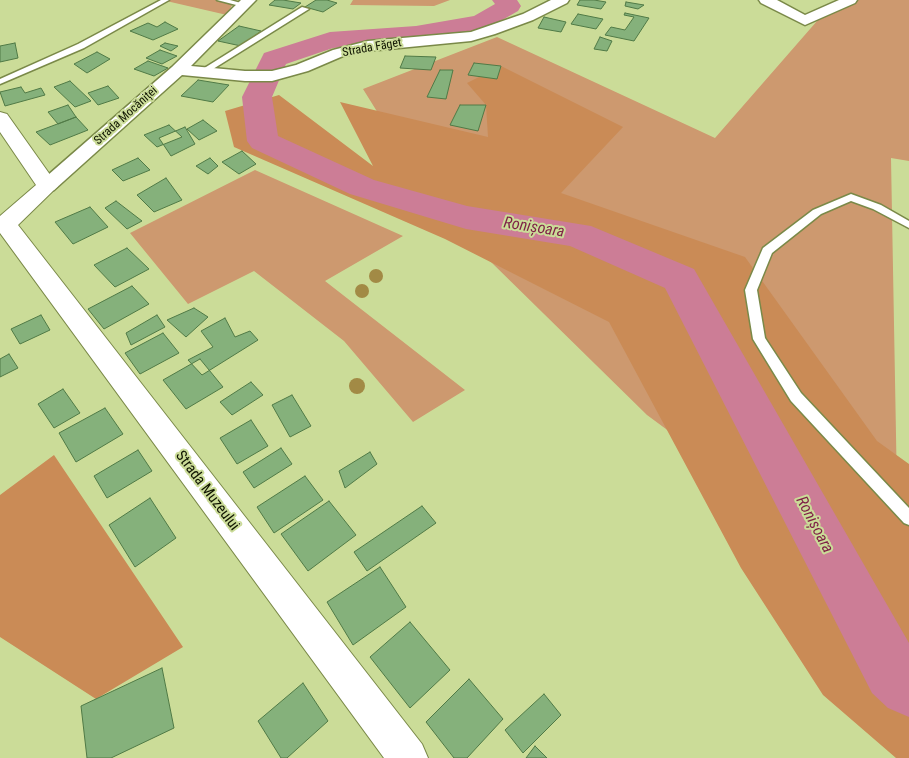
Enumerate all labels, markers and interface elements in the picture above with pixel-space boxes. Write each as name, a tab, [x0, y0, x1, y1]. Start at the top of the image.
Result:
street label: Strada Făget	[341, 36, 403, 60]
street label: Strada Mocăniței	[91, 84, 161, 148]
water label: Ronișoara	[502, 214, 566, 242]
street label: Strada Muzeului	[171, 448, 243, 534]
water label: Ronișoara	[791, 493, 837, 557]

